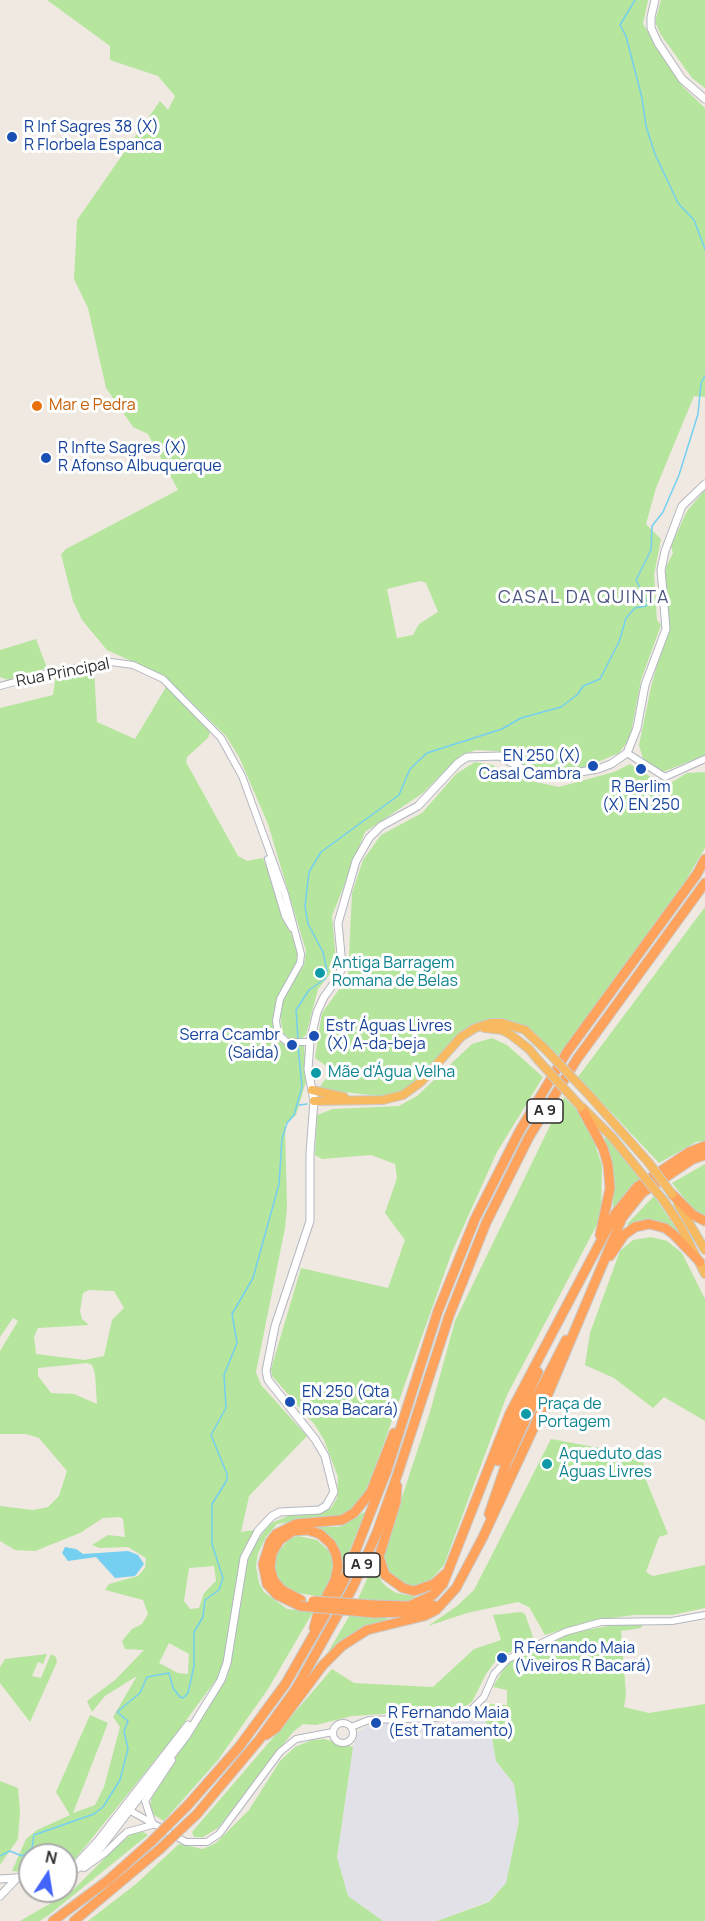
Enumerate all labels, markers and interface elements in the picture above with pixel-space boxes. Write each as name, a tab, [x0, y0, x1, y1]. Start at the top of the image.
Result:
place label: R Inf Sagres 38 (X) R Florbela Espanca	[24, 118, 162, 156]
marker: R Inf Sagres 38 (X) R Florbela Espanca	[5, 130, 19, 144]
place label: Mar e Pedra	[49, 396, 136, 416]
marker: Mar e Pedra	[30, 399, 44, 413]
place label: R Infte Sagres (X) R Afonso Albuquerque	[58, 439, 222, 477]
marker: R Infte Sagres (X) R Afonso Albuquerque	[39, 451, 53, 465]
district label: CASAL DA QUINTA	[498, 587, 670, 609]
street label: Rua Principal	[15, 655, 111, 691]
place label: EN 250 (X) Casal Cambra	[479, 747, 581, 785]
marker: EN 250 (X) Casal Cambra	[586, 759, 600, 773]
marker: R Berlim (X) EN 250	[634, 762, 648, 776]
place label: R Berlim (X) EN 250	[602, 778, 680, 816]
place label: Antiga Barragem Romana de Belas	[332, 954, 458, 992]
marker: Antiga Barragem Romana de Belas	[313, 966, 327, 980]
place label: Estr Águas Livres (X) A-da-beja	[326, 1017, 452, 1055]
place label: Serra Ccambr (Saida)	[180, 1026, 280, 1064]
marker: Estr Águas Livres (X) A-da-beja	[307, 1029, 321, 1043]
marker: Serra Ccambr (Saida)	[285, 1038, 299, 1052]
place label: Mãe d'Água Velha	[328, 1063, 455, 1083]
marker: Mãe d'Água Velha	[309, 1066, 323, 1080]
road number: A 9	[527, 1099, 563, 1123]
place label: EN 250 (Qta Rosa Bacará)	[302, 1383, 399, 1421]
marker: EN 250 (Qta Rosa Bacará)	[283, 1395, 297, 1409]
place label: Praça de Portagem	[538, 1395, 610, 1433]
marker: Praça de Portagem	[519, 1407, 533, 1421]
place label: Aqueduto das Águas Livres	[559, 1445, 662, 1483]
marker: Aqueduto das Águas Livres	[540, 1457, 554, 1471]
road number: A 9	[344, 1553, 380, 1577]
place label: R Fernando Maia (Viveiros R Bacará)	[514, 1639, 652, 1677]
marker: R Fernando Maia (Viveiros R Bacará)	[495, 1651, 509, 1665]
place label: R Fernando Maia (Est Tratamento)	[388, 1704, 514, 1742]
marker: R Fernando Maia (Est Tratamento)	[369, 1716, 383, 1730]
north arrow	[18, 1843, 78, 1903]
text: N	[43, 1845, 59, 1869]

